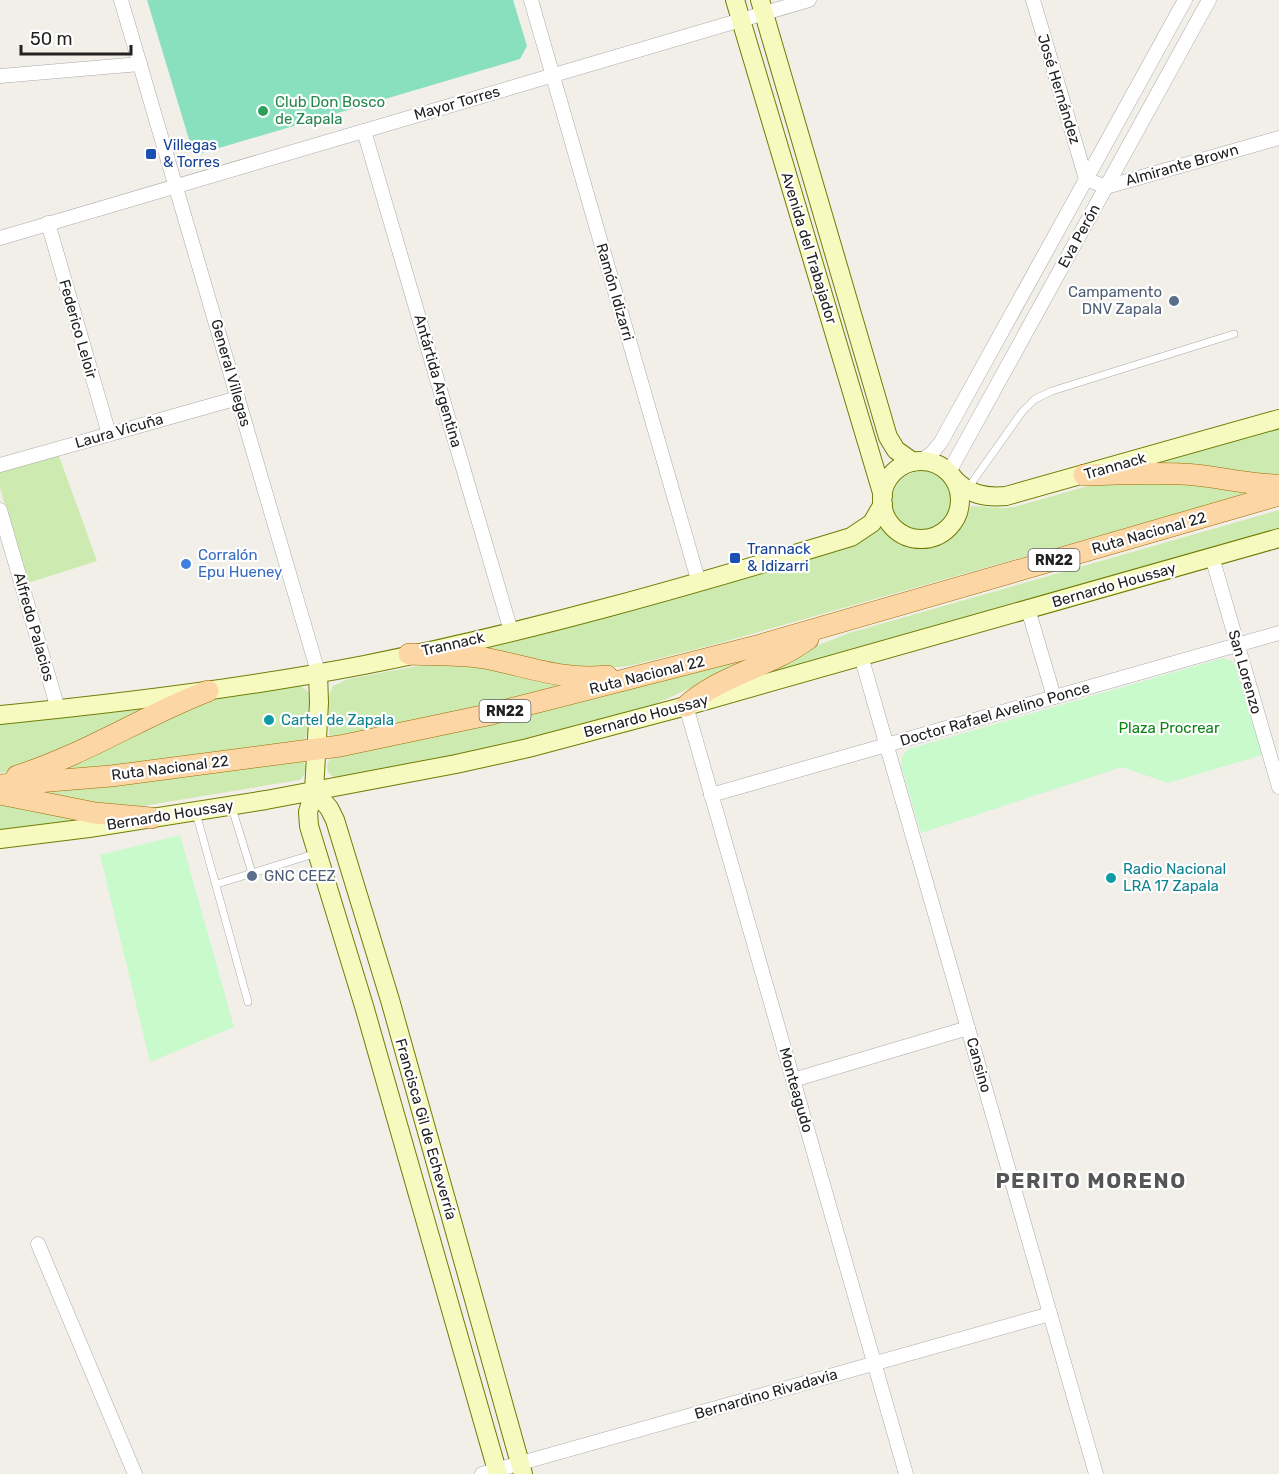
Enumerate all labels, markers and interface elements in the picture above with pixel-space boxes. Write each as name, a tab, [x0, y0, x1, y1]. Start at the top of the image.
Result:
scale bar	[21, 18, 130, 56]
text: 50 m	[30, 28, 73, 50]
street label: José Hernández	[1034, 32, 1084, 147]
street label: Mayor Torres	[412, 82, 502, 124]
place label: Club Don Bosco de Zapala	[275, 93, 385, 128]
marker: Club Don Bosco de Zapala	[256, 104, 270, 118]
place label: Villegas & Torres	[163, 136, 220, 171]
street label: Almirante Brown	[1124, 140, 1240, 190]
marker: Villegas & Torres	[144, 147, 158, 161]
street label: Avenida del Trabajador	[777, 170, 841, 326]
street label: Eva Perón	[1054, 201, 1104, 271]
street label: Ramón Idizarri	[593, 241, 637, 343]
street label: Federico Leloir	[55, 277, 101, 381]
place label: Campamento DNV Zapala	[1068, 283, 1162, 318]
marker: Campamento DNV Zapala	[1167, 294, 1181, 308]
street label: Antártida Argentina	[410, 312, 466, 450]
street label: General Villegas	[207, 317, 255, 429]
street label: Laura Vicuña	[73, 410, 165, 452]
street label: Trannack	[1082, 448, 1148, 483]
street label: Ruta Nacional 22	[1090, 508, 1208, 558]
place label: Trannack & Idizarri	[747, 540, 811, 575]
place label: Corralón Epu Hueney	[198, 546, 282, 581]
road number: RN22	[1028, 549, 1080, 571]
marker: Trannack & Idizarri	[728, 551, 742, 565]
marker: Corralón Epu Hueney	[179, 557, 193, 571]
street label: Bernardo Houssay	[1050, 559, 1178, 611]
street label: Alfredo Palacios	[10, 570, 58, 684]
street label: Trannack	[420, 628, 486, 660]
street label: San Lorenzo	[1224, 628, 1266, 716]
street label: Ruta Nacional 22	[587, 652, 707, 698]
street label: Doctor Rafael Avelino Ponce	[898, 678, 1092, 750]
street label: Bernardo Houssay	[582, 691, 710, 741]
road number: RN22	[480, 700, 530, 722]
place label: Cartel de Zapala	[281, 711, 394, 729]
marker: Cartel de Zapala	[262, 713, 276, 727]
park label: Plaza Procrear	[1118, 719, 1220, 737]
street label: Ruta Nacional 22	[110, 752, 230, 784]
street label: Bernardo Houssay	[105, 796, 235, 834]
place label: Radio Nacional LRA 17 Zapala	[1123, 860, 1226, 895]
place label: GNC CEEZ	[264, 867, 335, 885]
marker: GNC CEEZ	[245, 869, 259, 883]
marker: Radio Nacional LRA 17 Zapala	[1104, 871, 1118, 885]
street label: Cansino	[963, 1035, 995, 1095]
street label: Francisca Gil de Echeverría	[391, 1036, 461, 1222]
street label: Monteagudo	[775, 1045, 817, 1135]
district label: PERITO MORENO	[995, 1168, 1187, 1193]
street label: Bernardino Rivadavia	[692, 1365, 840, 1423]

